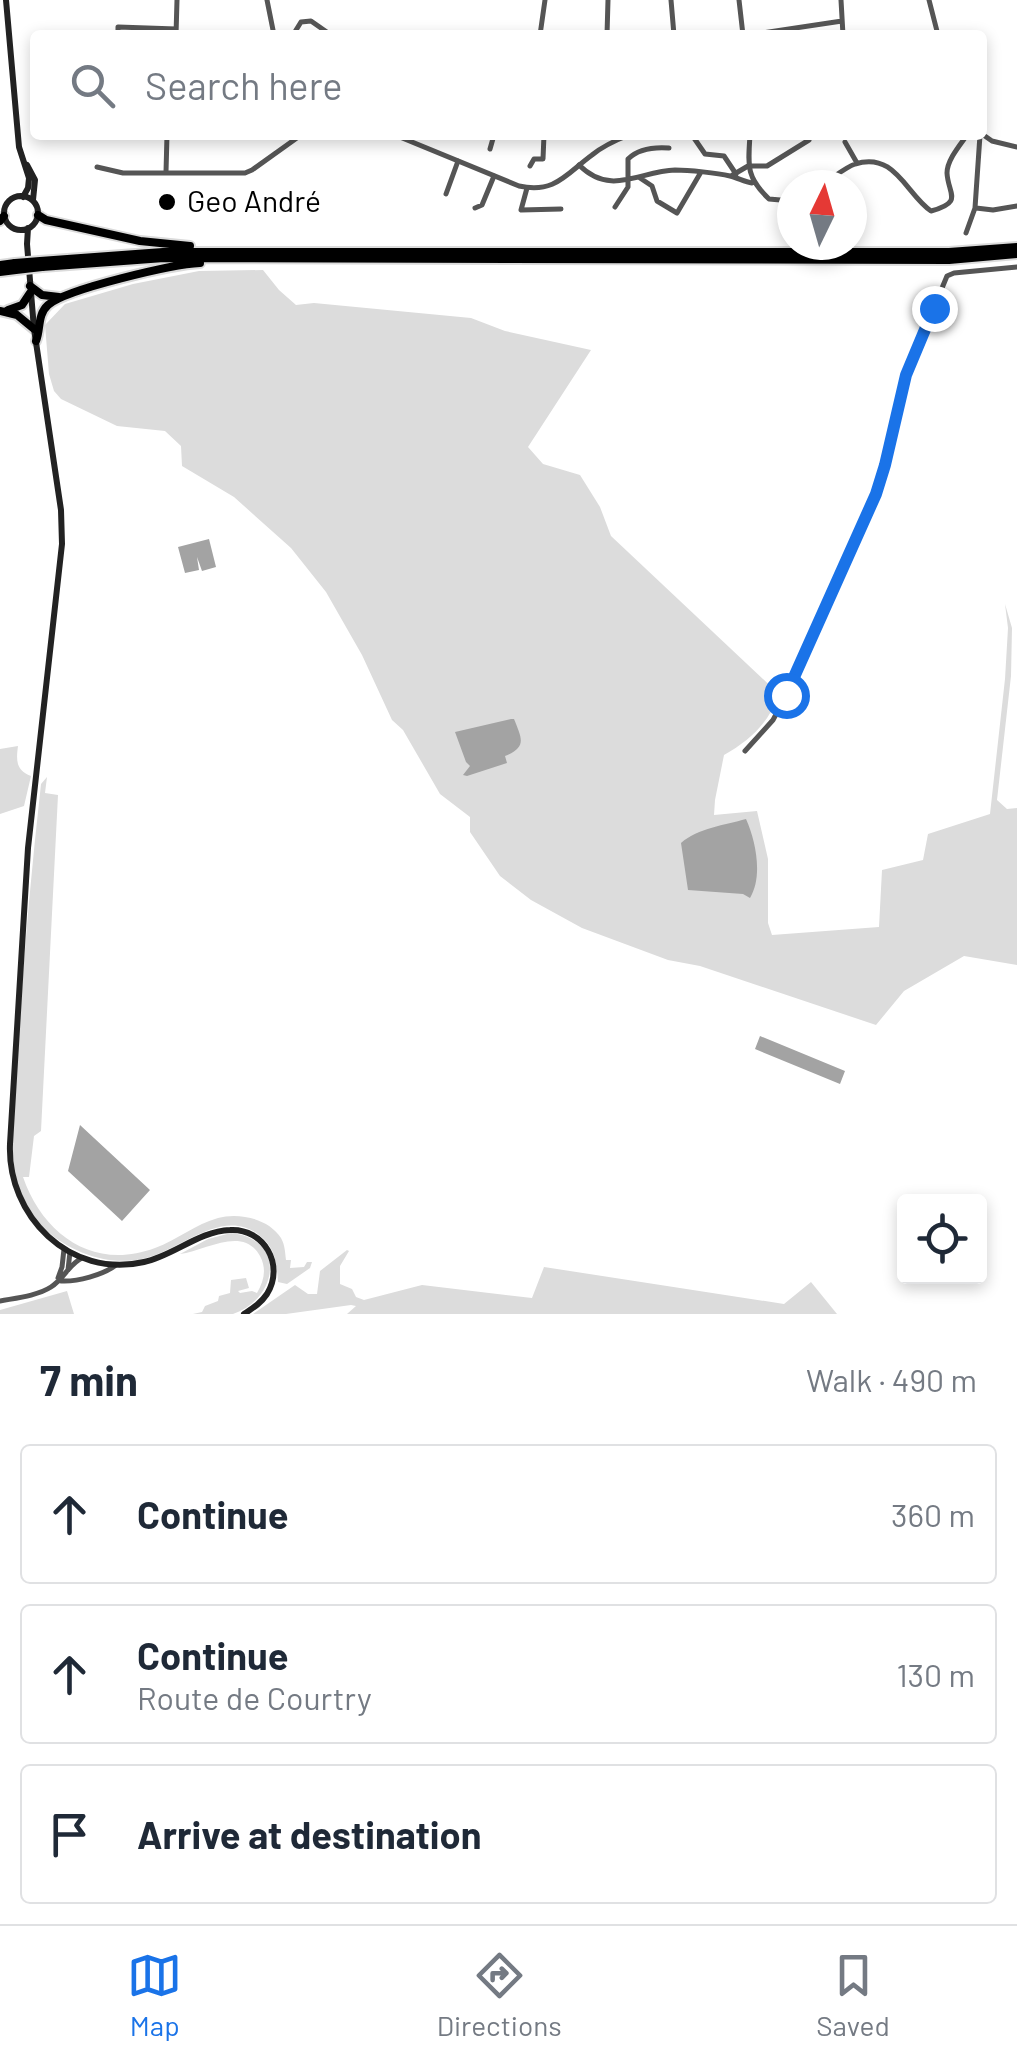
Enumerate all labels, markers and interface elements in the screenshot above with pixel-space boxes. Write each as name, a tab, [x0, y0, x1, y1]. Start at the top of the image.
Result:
search box	[30, 30, 987, 140]
icon: search	[65, 58, 120, 113]
text: Search here	[145, 62, 343, 108]
north arrow	[777, 170, 867, 260]
place label: Geo André	[187, 182, 321, 218]
marker: Geo André	[156, 191, 178, 213]
route end	[912, 286, 958, 332]
route start	[764, 673, 810, 719]
map controls	[897, 1194, 987, 1284]
button: locate	[897, 1194, 987, 1284]
text: 7 min	[40, 1354, 138, 1404]
text: Walk · 490 m	[806, 1360, 977, 1398]
icon: ahead	[42, 1487, 97, 1542]
text: Continue	[137, 1491, 288, 1537]
text: 360 m	[891, 1495, 975, 1533]
text: Continue	[137, 1632, 288, 1678]
icon: ahead	[42, 1647, 97, 1702]
text: 130 m	[896, 1655, 975, 1693]
text: Route de Courtry	[137, 1678, 372, 1716]
icon: arrive	[42, 1807, 97, 1862]
text: Arrive at destination	[137, 1811, 482, 1857]
tab: Map	[127, 1948, 182, 2042]
tab: Directions	[437, 1948, 562, 2042]
tab: Saved	[816, 1948, 890, 2042]

